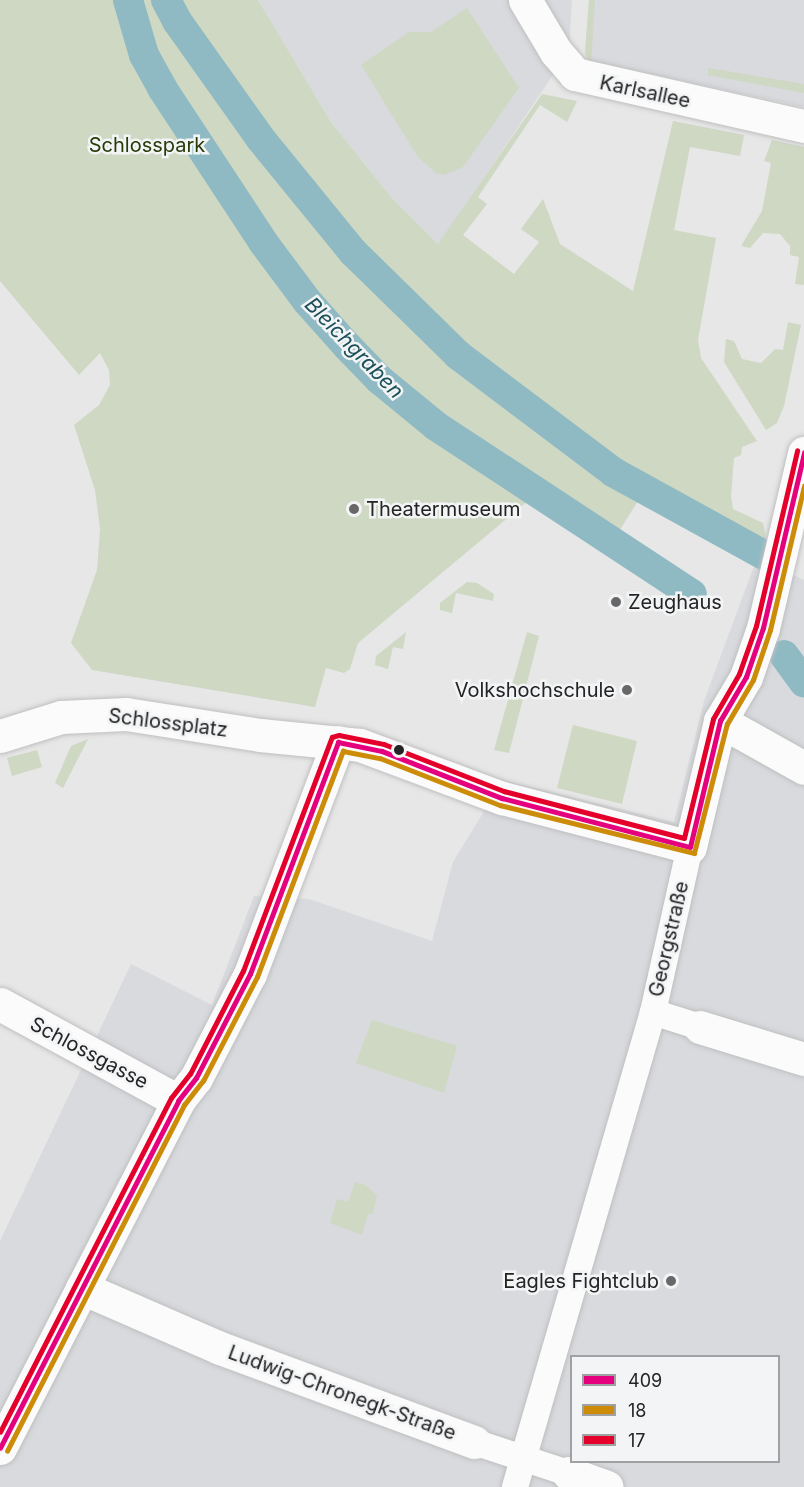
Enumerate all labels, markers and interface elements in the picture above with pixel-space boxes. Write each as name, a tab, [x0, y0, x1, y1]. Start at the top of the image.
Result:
street label: Karlsallee	[597, 71, 693, 113]
park label: Schlosspark	[89, 133, 205, 157]
water label: Bleichgraben	[299, 292, 409, 404]
place label: Theatermuseum	[366, 497, 521, 521]
marker: Theatermuseum	[347, 502, 361, 516]
place label: Zeughaus	[628, 590, 722, 614]
marker: Zeughaus	[609, 595, 623, 609]
place label: Volkshochschule	[455, 678, 615, 702]
marker: Volkshochschule	[620, 683, 634, 697]
street label: Schlossplatz	[107, 704, 229, 742]
unlabelled marker	[393, 744, 405, 756]
street label: Georgstraße	[644, 879, 694, 999]
street label: Schlossgasse	[26, 1012, 152, 1094]
place label: Eagles Fightclub	[503, 1269, 659, 1293]
marker: Eagles Fightclub	[664, 1274, 678, 1288]
street label: Ludwig-Chronegk-Straße	[225, 1341, 459, 1445]
legend	[570, 1355, 780, 1463]
text: 409	[628, 1370, 662, 1391]
text: 18	[628, 1400, 646, 1421]
text: 17	[628, 1430, 646, 1451]

